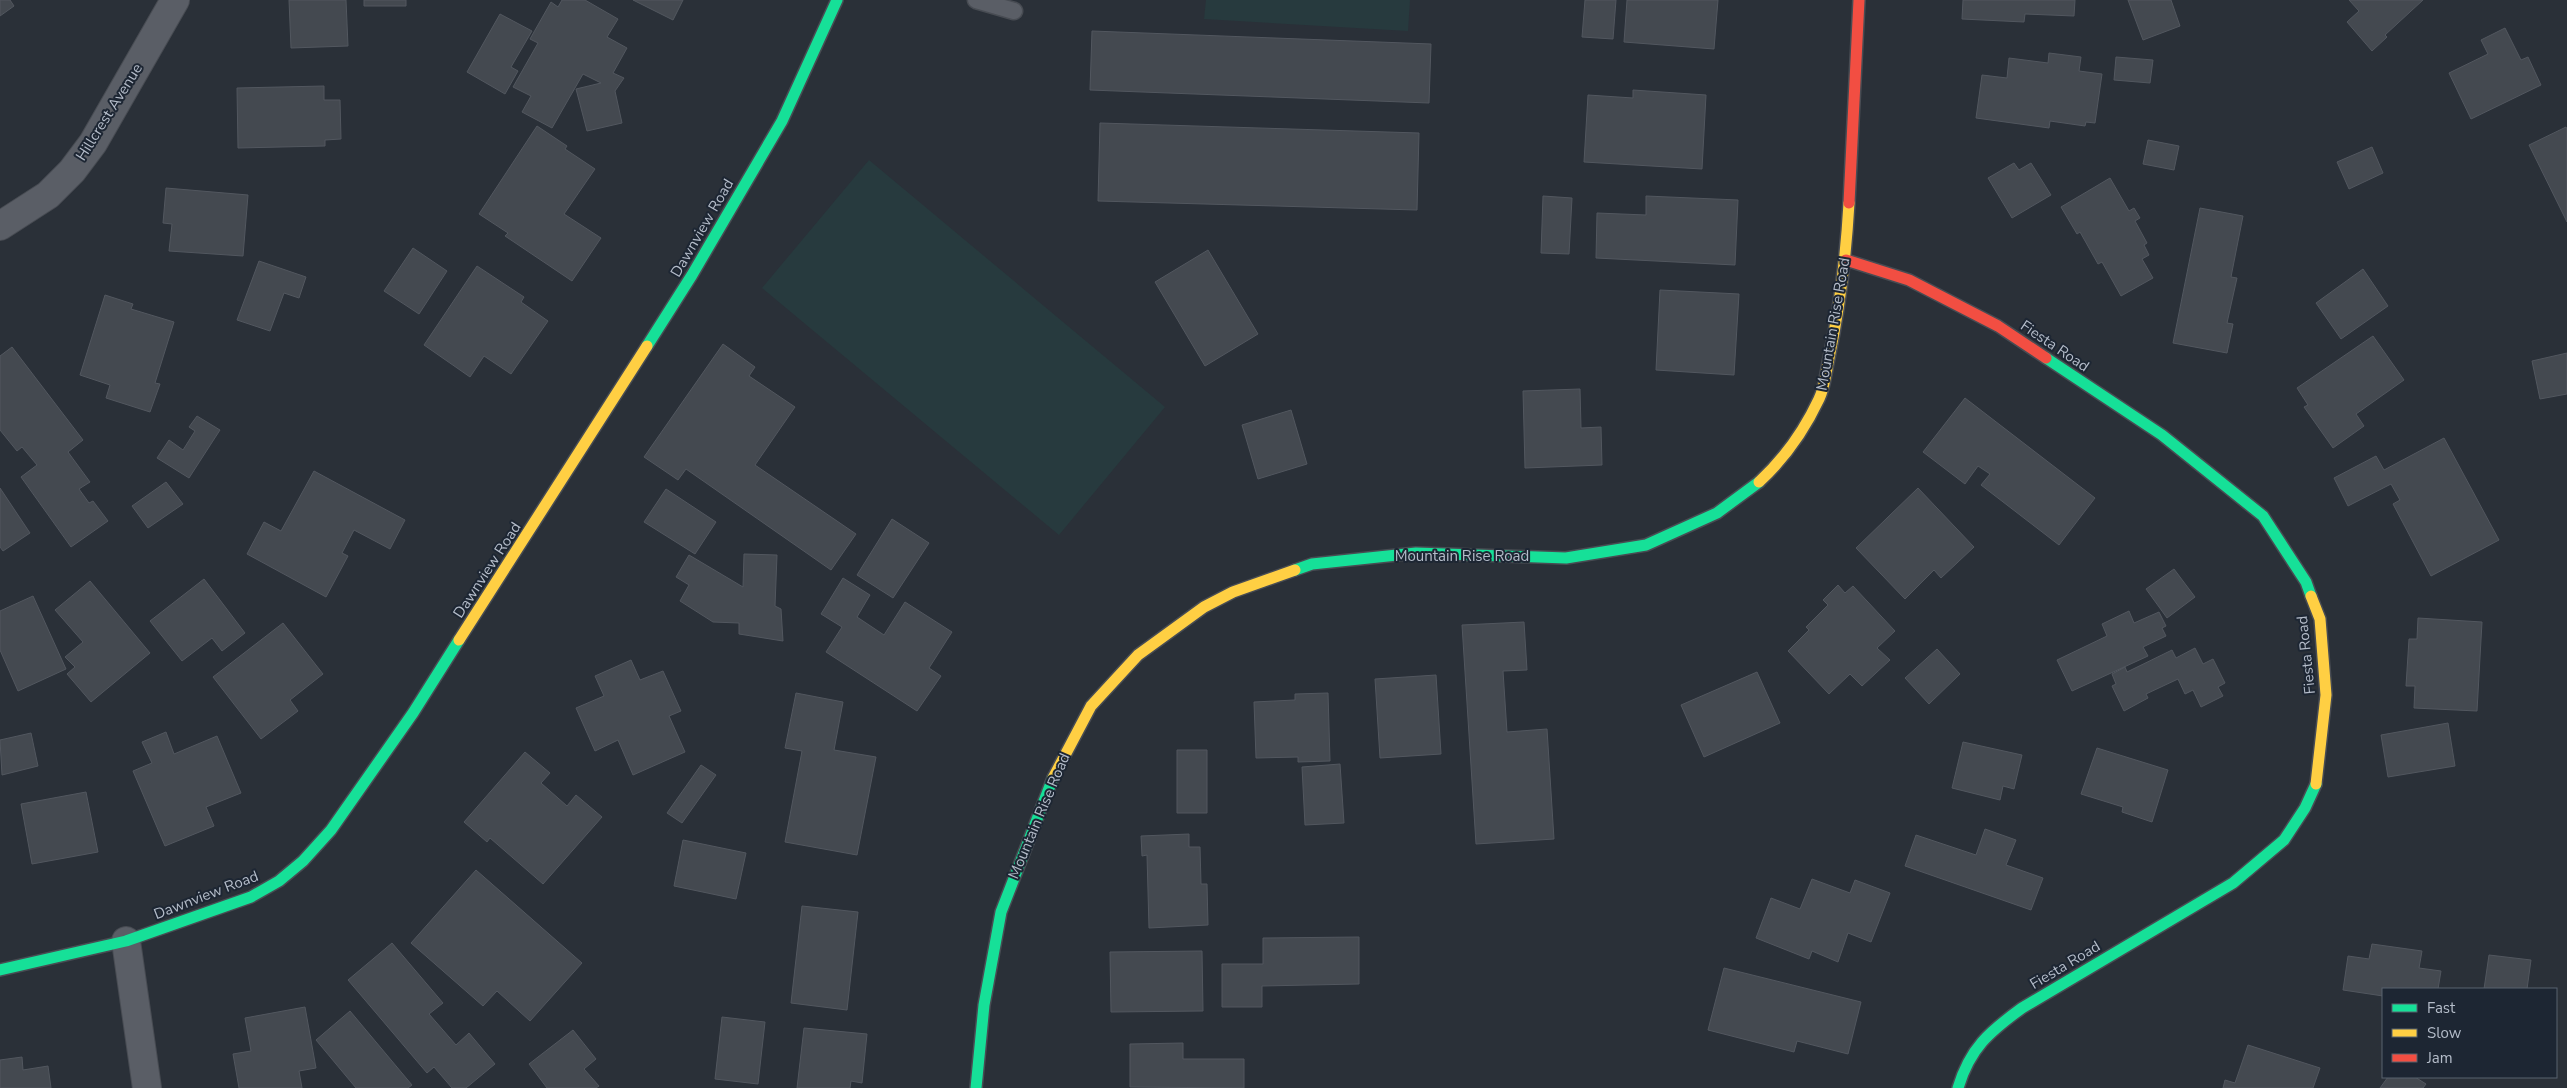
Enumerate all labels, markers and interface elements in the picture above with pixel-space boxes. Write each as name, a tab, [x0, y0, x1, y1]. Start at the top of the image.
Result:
street label: Hillcrest Avenue	[71, 60, 147, 164]
street label: Dawnview Road	[666, 175, 738, 281]
street label: Mountain Rise Road	[1811, 256, 1855, 392]
street label: Fiesta Road	[2017, 316, 2093, 376]
street label: Dawnview Road	[449, 518, 525, 622]
street label: Mountain Rise Road	[1395, 546, 1529, 566]
street label: Fiesta Road	[2292, 615, 2320, 695]
street label: Mountain Rise Road	[1003, 750, 1075, 882]
street label: Dawnview Road	[151, 866, 261, 924]
street label: Fiesta Road	[2026, 936, 2104, 994]
legend	[2382, 988, 2557, 1078]
text: Fast	[2427, 998, 2456, 1018]
text: Slow	[2427, 1023, 2462, 1043]
text: Jam	[2426, 1048, 2453, 1068]

